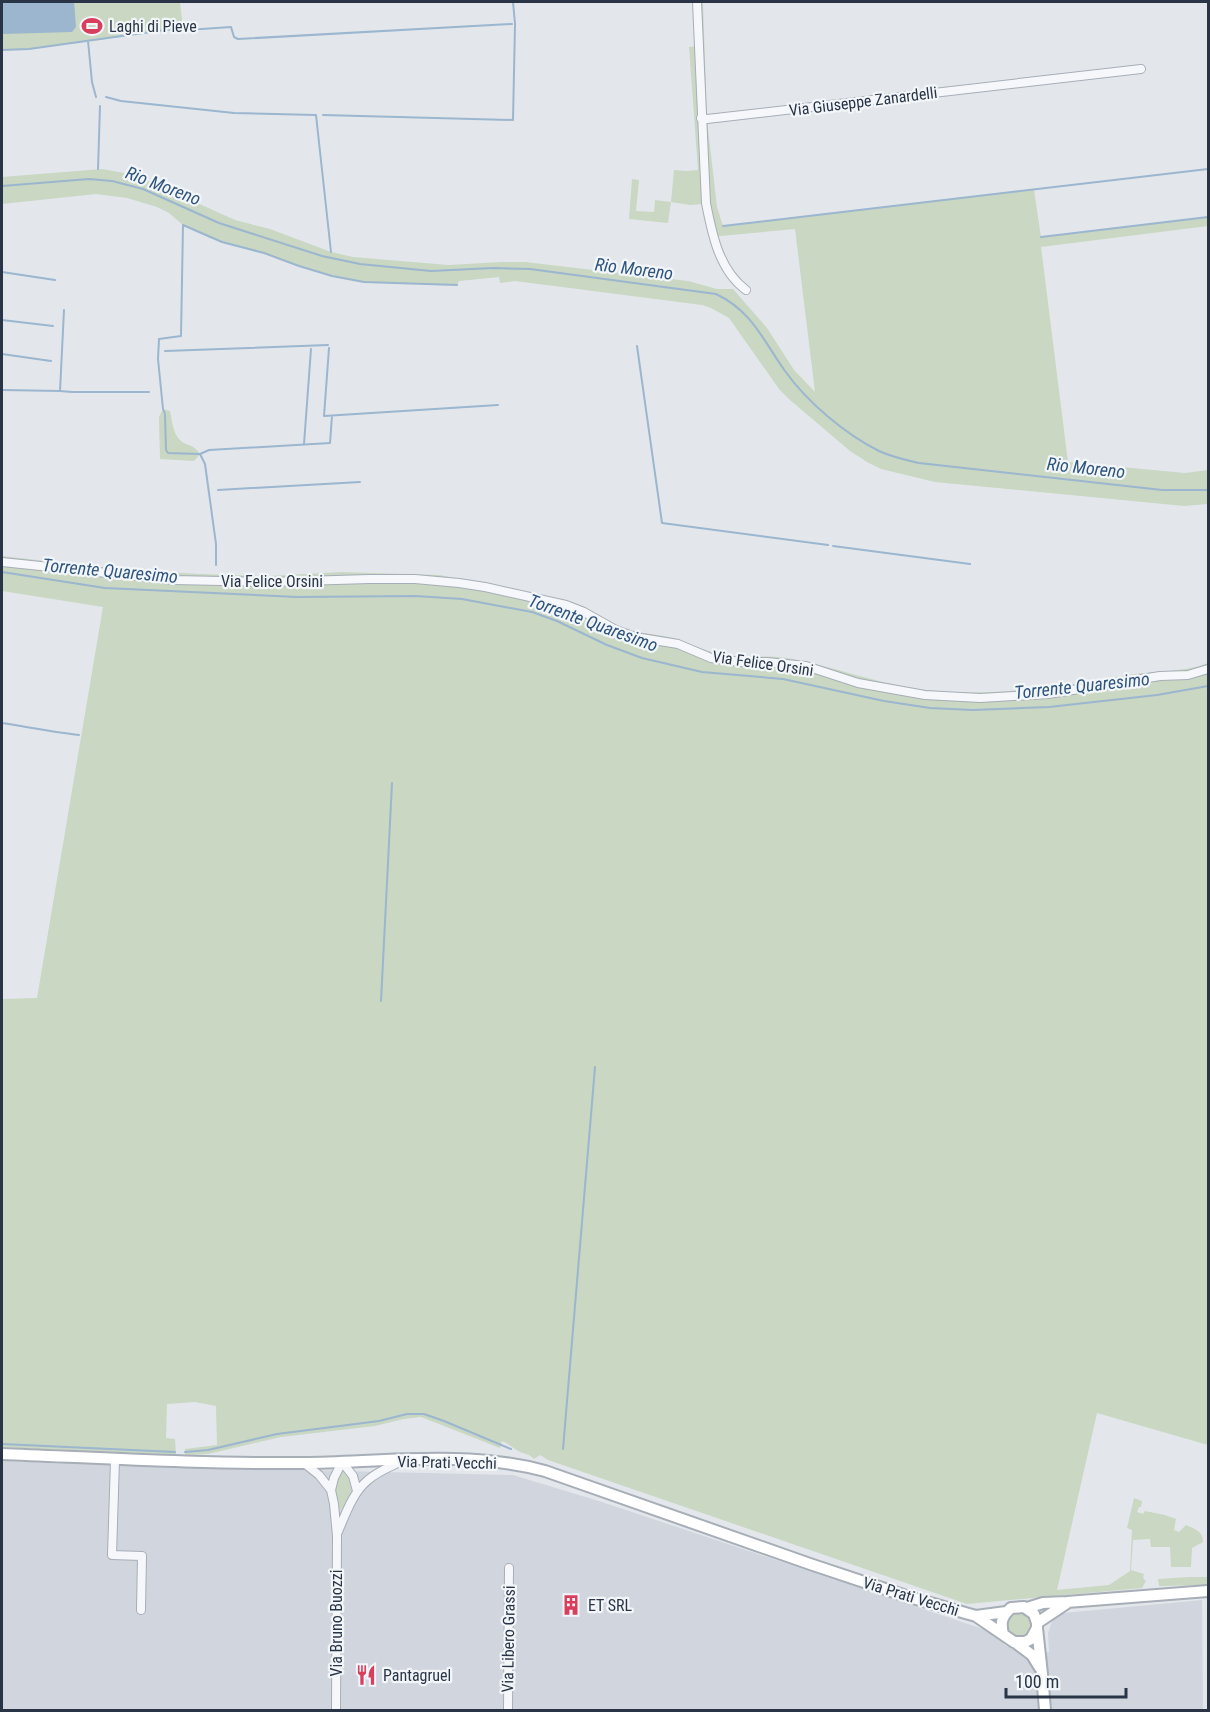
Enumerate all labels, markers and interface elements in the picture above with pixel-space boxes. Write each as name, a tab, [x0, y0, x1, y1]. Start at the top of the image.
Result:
sports icon: Laghi di Pieve	[80, 14, 104, 38]
place label: Laghi di Pieve	[109, 17, 197, 36]
street label: Via Giuseppe Zanardelli	[788, 83, 938, 120]
water label: Rio Moreno	[123, 162, 204, 209]
water label: Rio Moreno	[594, 253, 674, 284]
water label: Rio Moreno	[1046, 453, 1126, 482]
water label: Torrente Quaresimo	[41, 554, 179, 587]
street label: Via Felice Orsini	[221, 572, 323, 591]
water label: Torrente Quaresimo	[526, 589, 661, 656]
street label: Via Felice Orsini	[711, 647, 815, 680]
water label: Torrente Quaresimo	[1013, 668, 1151, 703]
street label: Via Prati Vecchi	[397, 1452, 497, 1473]
street label: Via Bruno Buozzi	[327, 1570, 346, 1676]
street label: Via Prati Vecchi	[861, 1573, 961, 1620]
street label: Via Libero Grassi	[498, 1585, 519, 1693]
building icon: ET SRL	[559, 1593, 583, 1617]
place label: ET SRL	[588, 1596, 633, 1615]
scale bar	[1006, 1661, 1126, 1699]
restaurant icon: Pantagruel	[354, 1663, 378, 1687]
place label: Pantagruel	[383, 1666, 451, 1685]
text: 100 m	[1015, 1671, 1059, 1692]

